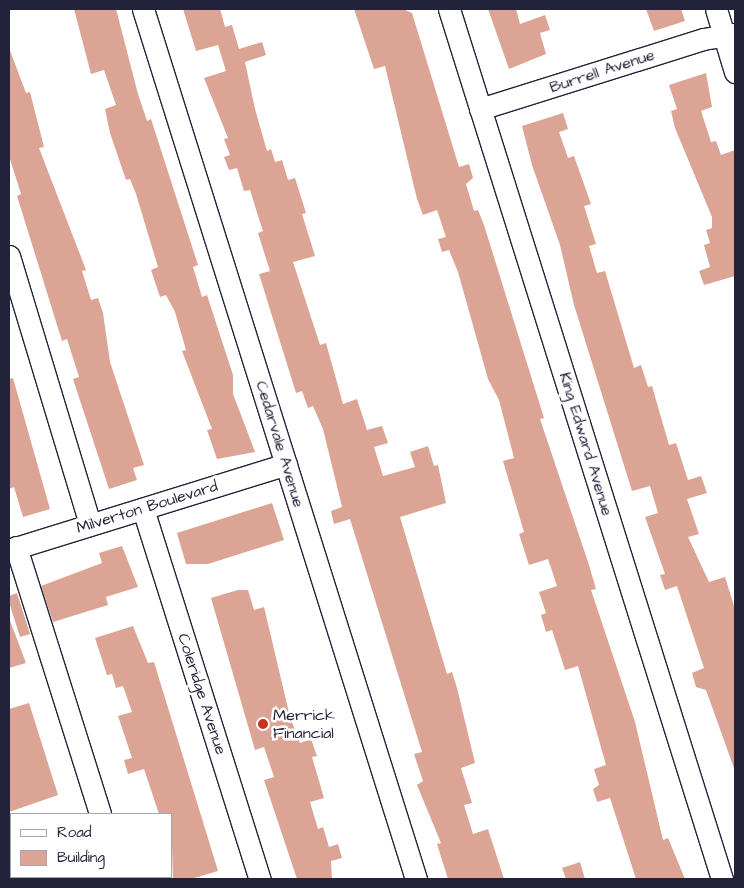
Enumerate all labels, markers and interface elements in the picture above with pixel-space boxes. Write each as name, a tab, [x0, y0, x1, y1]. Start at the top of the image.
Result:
street label: Burrell Avenue	[547, 45, 657, 97]
street label: King Edward Avenue	[555, 370, 617, 518]
street label: Cedarvale Avenue	[252, 378, 308, 510]
street label: Milverton Boulevard	[74, 476, 220, 538]
street label: Coleridge Avenue	[173, 631, 231, 757]
place label: Merrick Financial	[273, 705, 335, 743]
marker: Merrick Financial	[257, 718, 269, 730]
legend	[10, 813, 172, 878]
text: Road	[57, 822, 91, 843]
text: Building	[57, 847, 105, 868]

